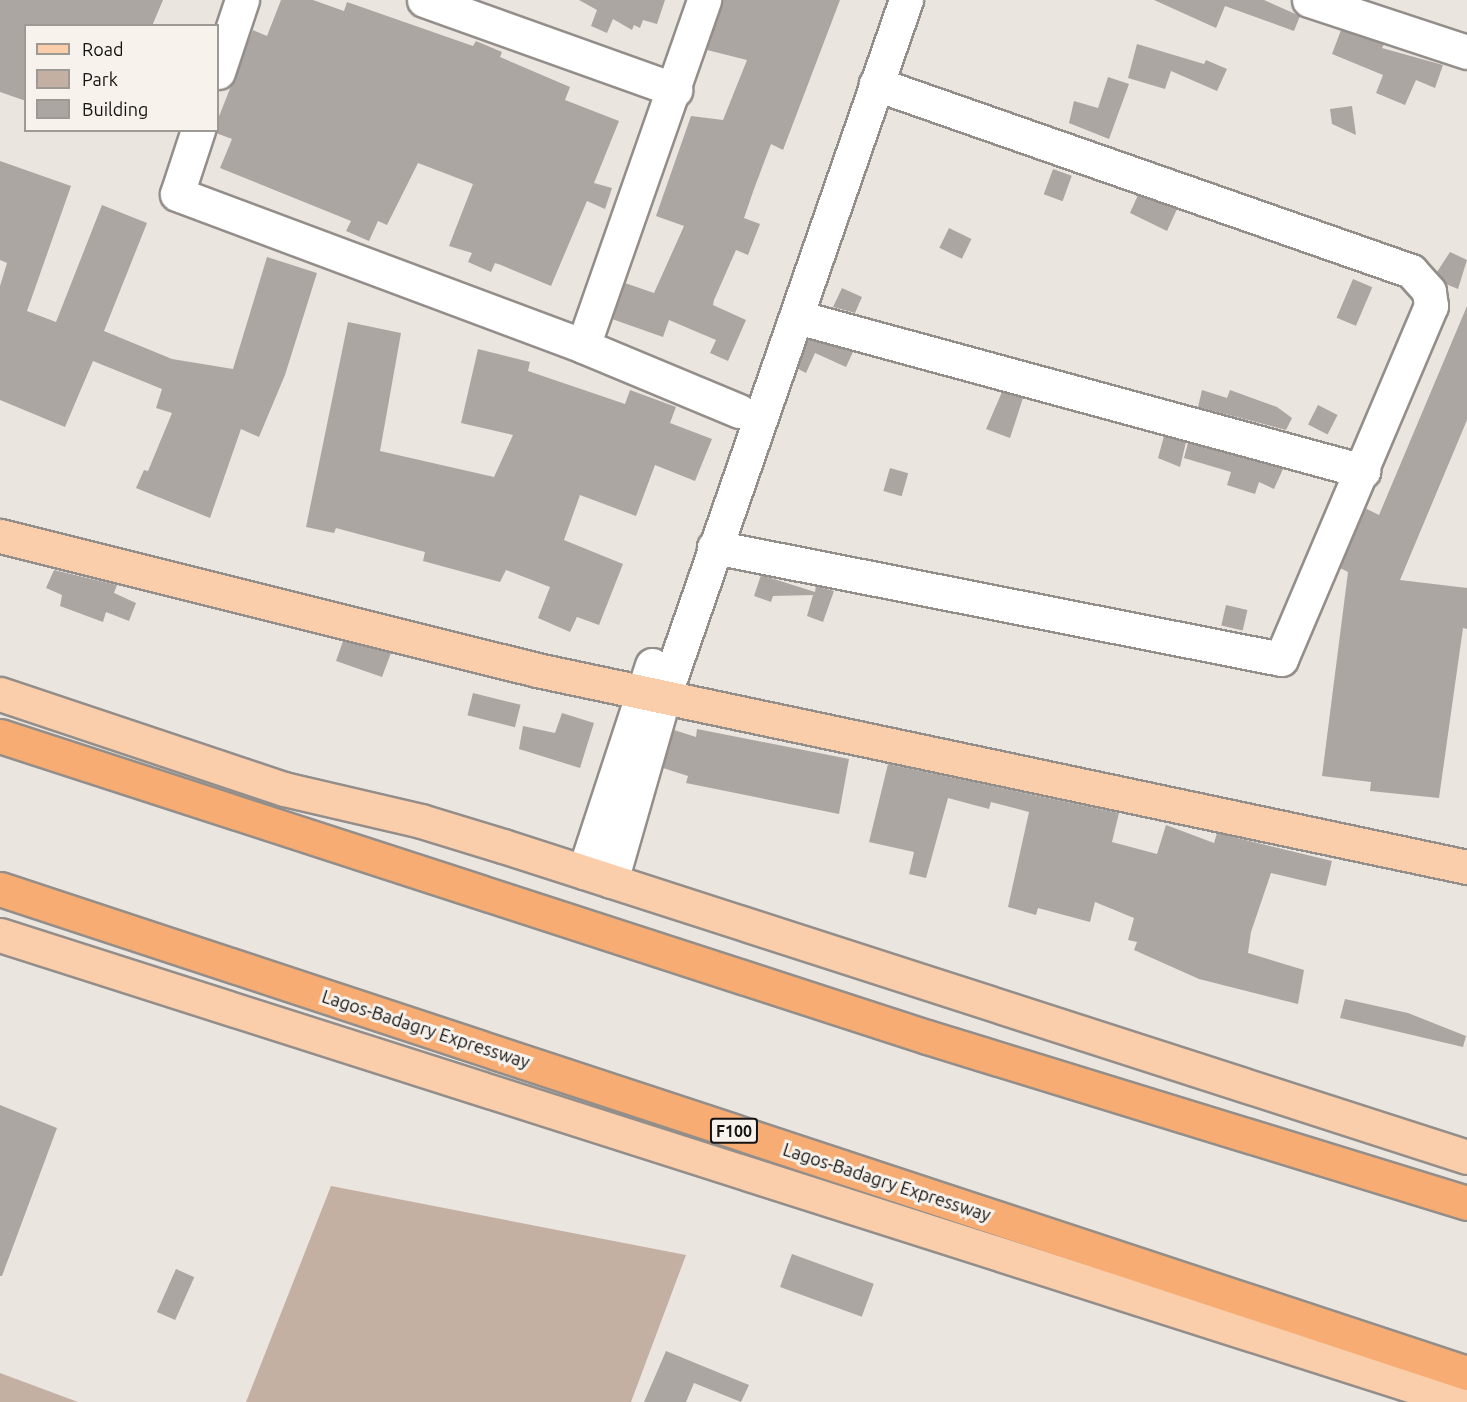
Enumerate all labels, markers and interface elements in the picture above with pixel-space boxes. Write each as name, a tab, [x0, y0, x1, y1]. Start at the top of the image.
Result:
legend	[24, 24, 219, 132]
text: Road	[82, 39, 124, 59]
text: Park	[82, 69, 118, 89]
text: Building	[82, 99, 148, 119]
street label: Lagos-Badagry Expressway	[319, 985, 533, 1073]
road number: F100	[708, 1118, 760, 1144]
street label: Lagos-Badagry Expressway	[780, 1138, 994, 1226]

